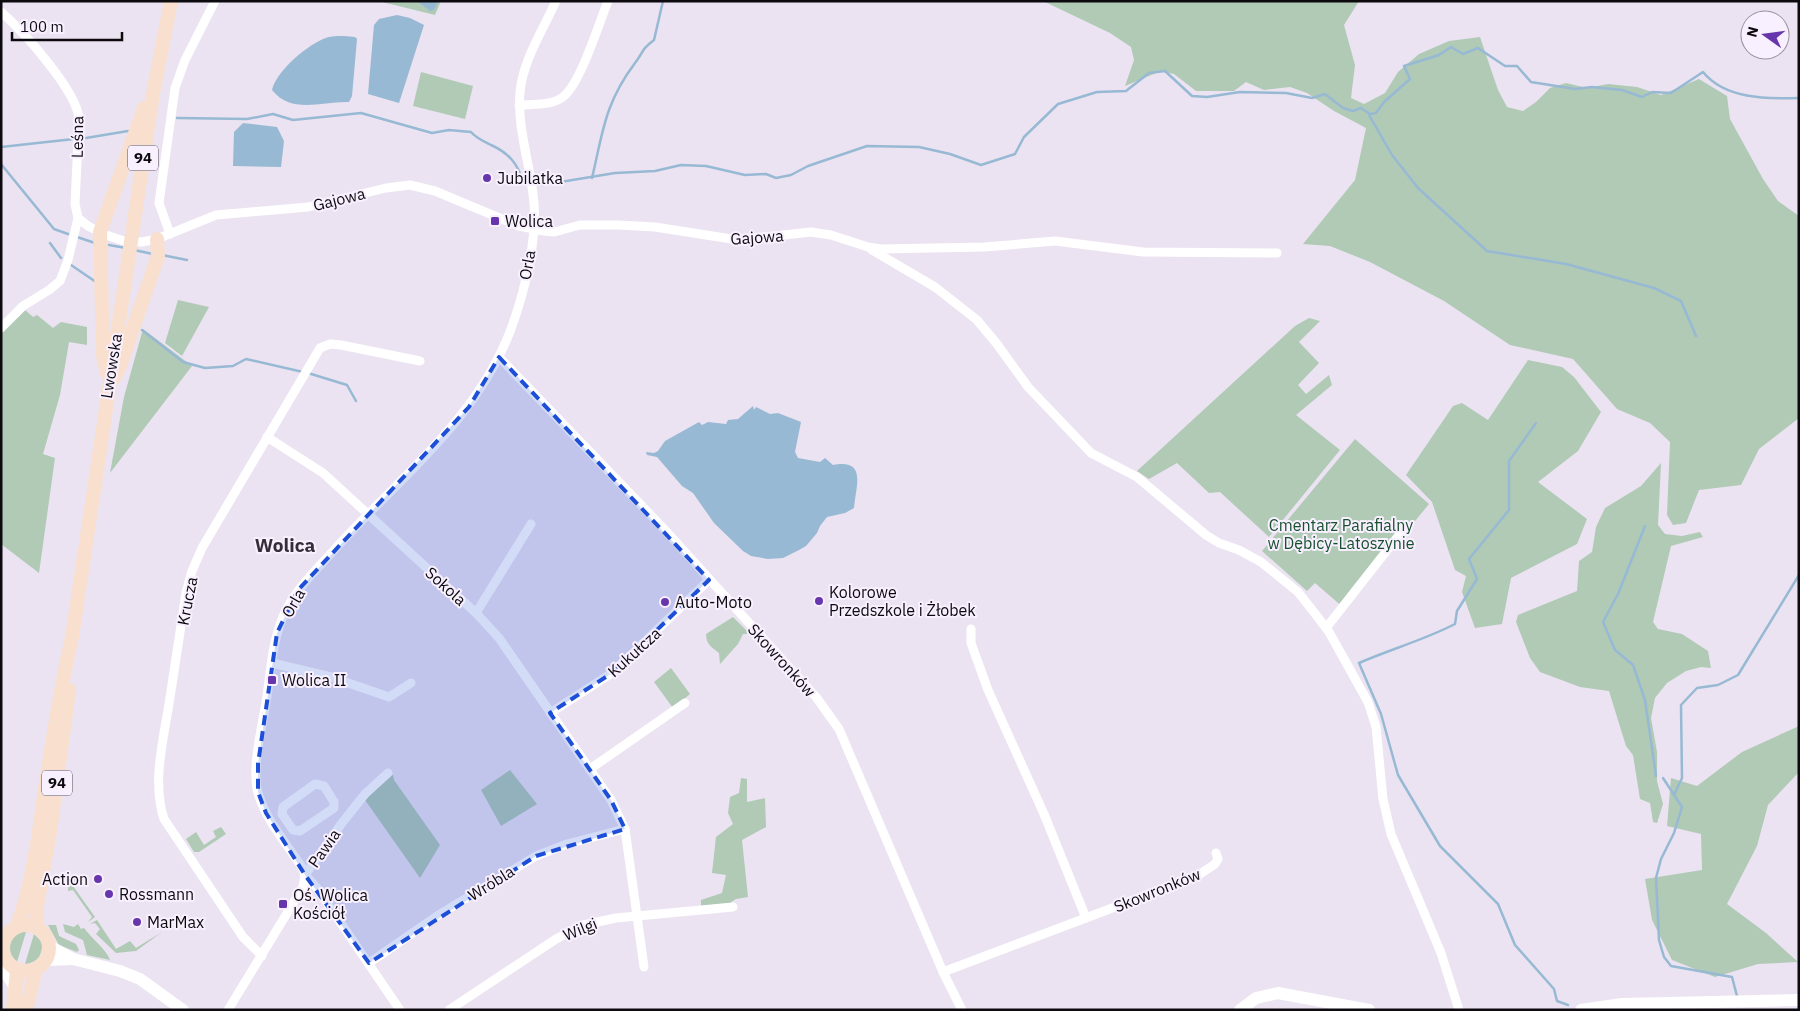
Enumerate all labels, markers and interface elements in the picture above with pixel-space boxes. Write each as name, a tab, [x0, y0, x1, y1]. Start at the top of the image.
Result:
scale bar	[12, 10, 122, 42]
north arrow	[1740, 10, 1790, 60]
text: 100 m	[20, 17, 64, 36]
text: N	[1742, 25, 1762, 39]
street label: Leśna	[67, 115, 87, 158]
road number: 94	[128, 146, 158, 170]
place label: Jubilatka	[497, 168, 563, 188]
marker: Jubilatka	[481, 172, 493, 184]
street label: Gajowa	[311, 183, 368, 215]
place label: Wolica	[505, 211, 553, 231]
marker: Wolica	[489, 215, 501, 227]
street label: Gajowa	[730, 225, 785, 249]
street label: Orla	[515, 248, 540, 282]
street label: Lwowska	[96, 332, 126, 400]
park label: Cmentarz Parafialny w Dębicy-Latoszynie	[1267, 515, 1415, 553]
district label: Wolica	[255, 533, 315, 557]
street label: Sokola	[421, 562, 471, 610]
street label: Krucza	[173, 575, 202, 627]
place label: Kolorowe Przedszkole i Żłobek	[829, 582, 976, 620]
street label: Orla	[277, 585, 309, 621]
place label: Auto-Moto	[675, 592, 752, 612]
marker: Kolorowe Przedszkole i Żłobek	[813, 595, 825, 607]
marker: Auto-Moto	[659, 596, 671, 608]
street label: Skowronków	[744, 619, 820, 701]
street label: Kukułcza	[603, 623, 665, 681]
place label: Wolica II	[282, 670, 347, 690]
marker: Wolica II	[266, 674, 278, 686]
road number: 94	[42, 770, 72, 796]
street label: Pawia	[304, 824, 345, 871]
street label: Wróbla	[464, 861, 518, 905]
street label: Skowronków	[1111, 864, 1203, 916]
place label: Action	[42, 869, 88, 889]
marker: Action	[92, 873, 104, 885]
place label: Rossmann	[119, 884, 194, 904]
place label: Oś. Wolica Kościół	[293, 885, 369, 923]
marker: Rossmann	[103, 888, 115, 900]
marker: Oś. Wolica Kościół	[277, 898, 289, 910]
place label: MarMax	[147, 912, 204, 932]
street label: Wilgi	[560, 913, 600, 945]
marker: MarMax	[131, 916, 143, 928]

